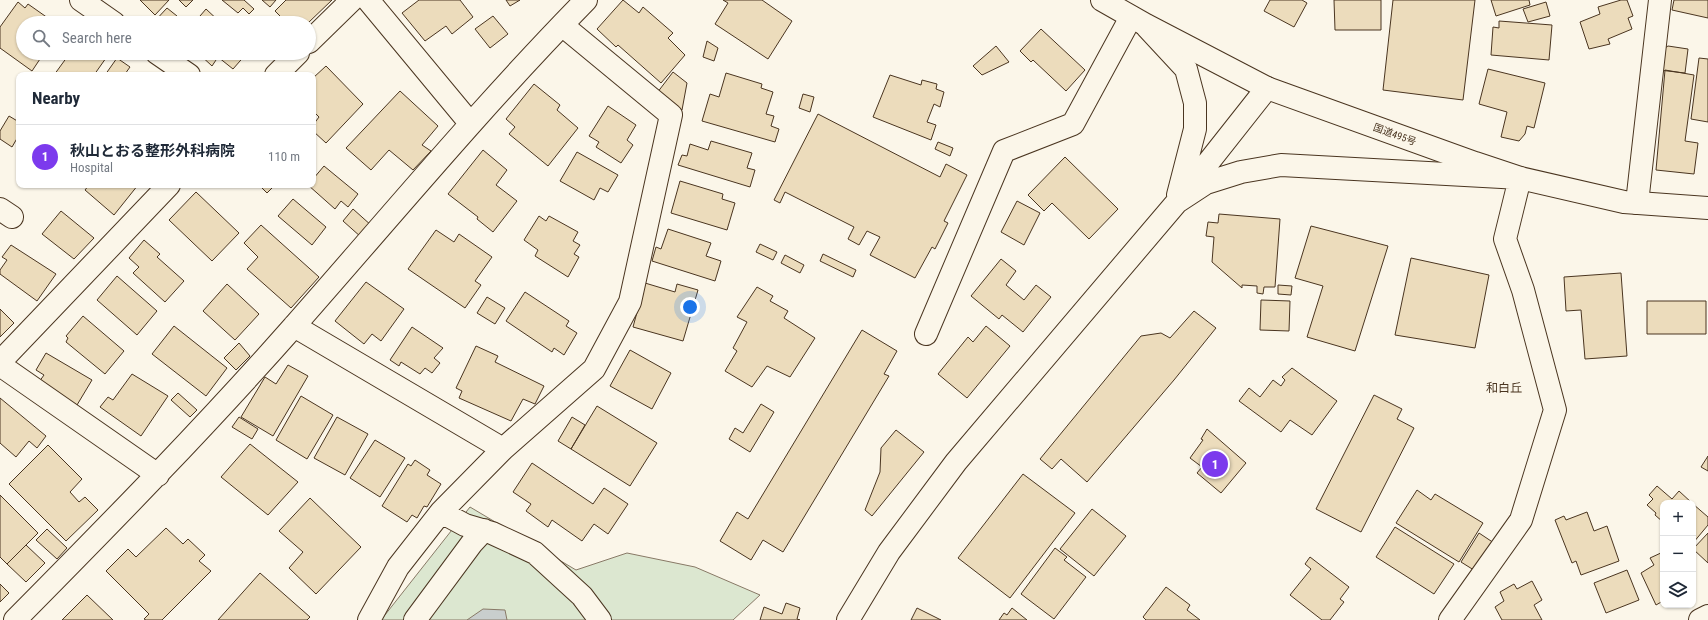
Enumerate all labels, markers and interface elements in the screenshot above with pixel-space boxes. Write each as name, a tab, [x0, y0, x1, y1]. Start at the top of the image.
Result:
search box	[16, 16, 316, 60]
icon: search	[30, 27, 52, 49]
text: Search here	[62, 29, 132, 47]
text: Nearby	[32, 88, 80, 108]
street label: 国道495号	[1372, 122, 1418, 147]
text: 秋山とおる整形外科病院	[70, 142, 235, 160]
text: 1	[42, 149, 48, 164]
text: 110 m	[268, 149, 300, 164]
text: Hospital	[70, 160, 113, 175]
your location	[680, 297, 700, 317]
district label: 和白丘	[1486, 381, 1522, 395]
pin: 1	[1202, 449, 1228, 479]
map controls	[1660, 500, 1696, 608]
button: +	[1660, 500, 1696, 536]
button: −	[1660, 536, 1696, 572]
button: layers	[1660, 572, 1696, 608]

